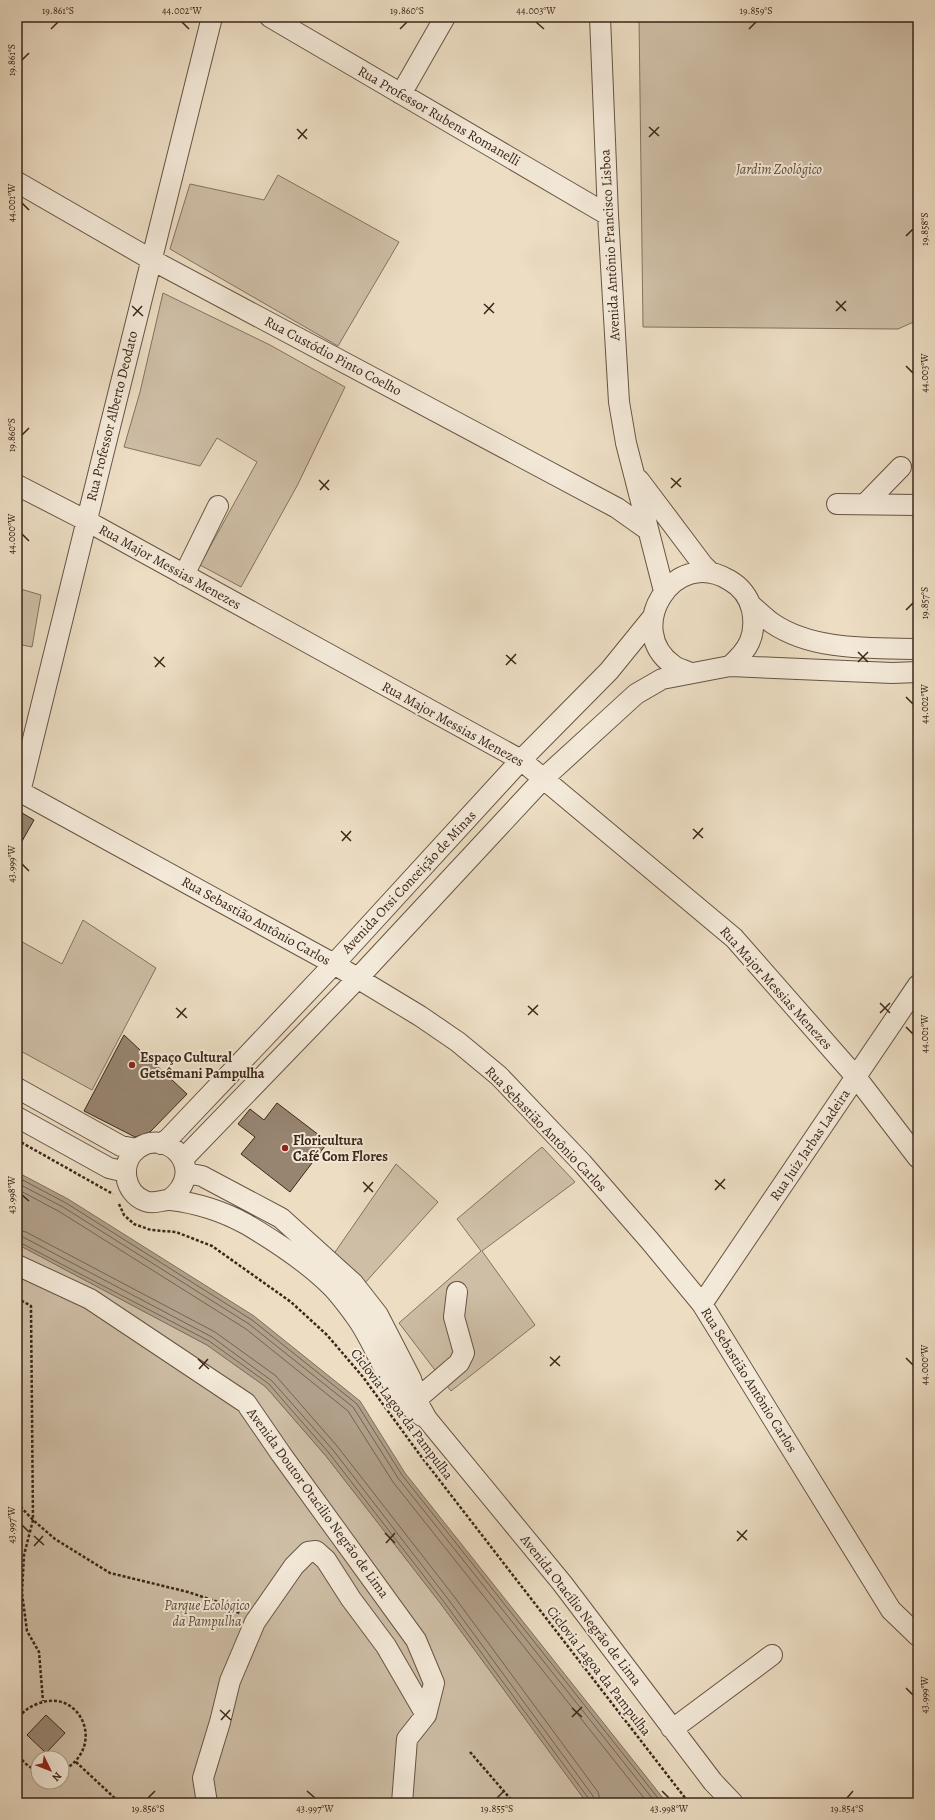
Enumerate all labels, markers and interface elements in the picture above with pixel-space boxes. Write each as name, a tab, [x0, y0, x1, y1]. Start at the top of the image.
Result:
text: 19.861°S	[42, 4, 74, 17]
text: 44.002°W	[162, 4, 203, 17]
text: 19.860°S	[390, 4, 424, 17]
text: 44.003°W	[516, 4, 556, 17]
text: 19.859°S	[739, 4, 773, 17]
text: 19.861°S	[5, 44, 18, 76]
street label: Rua Professor Rubens Romanelli	[354, 62, 524, 170]
street label: Avenida Antônio Francisco Lisboa	[595, 148, 625, 342]
park label: Jardim Zoológico	[735, 160, 822, 179]
text: 44.001°W	[5, 183, 18, 222]
text: 19.858°S	[918, 212, 931, 246]
street label: Rua Custódio Pinto Coelho	[261, 312, 405, 400]
street label: Rua Professor Alberto Deodato	[82, 329, 142, 503]
text: 44.003°W	[918, 353, 931, 393]
text: 19.860°S	[5, 418, 18, 452]
text: 44.000°W	[5, 513, 18, 554]
street label: Rua Major Messias Menezes	[95, 520, 245, 614]
text: 19.857°S	[918, 587, 931, 619]
street label: Rua Major Messias Menezes	[378, 677, 528, 771]
text: 44.002°W	[918, 683, 931, 724]
street label: Avenida Orsi Conceição de Minas	[337, 806, 480, 958]
text: 43.999°W	[5, 844, 18, 883]
street label: Rua Sebastião Antônio Carlos	[178, 872, 334, 970]
street label: Rua Major Messias Menezes	[715, 922, 837, 1054]
text: 44.001°W	[918, 1014, 931, 1053]
place label: Espaço Cultural Getsêmani Pampulha	[140, 1048, 265, 1083]
marker: Espaço Cultural Getsêmani Pampulha	[127, 1060, 137, 1070]
street label: Rua Sebastião Antônio Carlos	[481, 1062, 611, 1196]
street label: Rua Juiz Jarbas Ladeira	[765, 1085, 855, 1205]
place label: Floricultura Café Com Flores	[293, 1131, 388, 1166]
marker: Floricultura Café Com Flores	[280, 1143, 290, 1153]
text: 43.998°W	[5, 1175, 18, 1214]
street label: Rua Sebastião Antônio Carlos	[697, 1304, 801, 1456]
text: 44.000°W	[918, 1344, 931, 1385]
street label: Ciclovia Lagoa da Pampulha	[346, 1345, 458, 1484]
street label: Avenida Doutor Otacilio Negrão de Lima	[242, 1403, 394, 1602]
text: 43.997°W	[5, 1506, 18, 1544]
street label: Avenida Otacílio Negrão de Lima	[515, 1530, 646, 1690]
park label: Parque Ecológico da Pampulha	[164, 1596, 250, 1631]
street label: Ciclovia Lagoa da Pampulha	[542, 1602, 656, 1740]
text: 43.999°W	[918, 1675, 931, 1714]
north arrow	[30, 1750, 70, 1790]
text: N	[49, 1768, 65, 1785]
text: 19.856°S	[131, 1802, 165, 1815]
text: 43.997°W	[296, 1802, 334, 1815]
text: 19.855°S	[481, 1802, 513, 1815]
text: 43.998°W	[650, 1802, 689, 1815]
text: 19.854°S	[830, 1802, 864, 1815]

